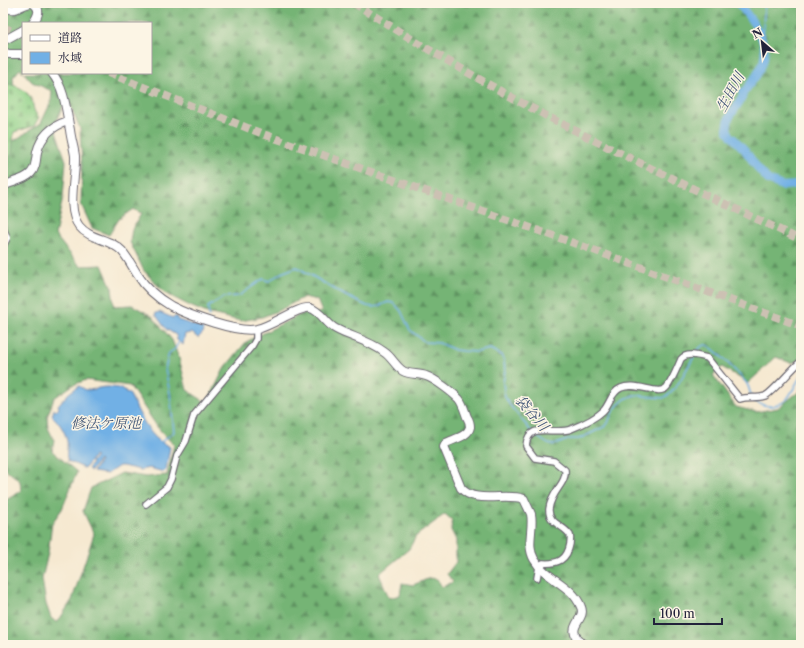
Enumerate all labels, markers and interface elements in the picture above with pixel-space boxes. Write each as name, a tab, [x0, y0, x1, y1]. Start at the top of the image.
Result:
legend	[22, 22, 152, 74]
north arrow	[742, 22, 782, 62]
text: N	[750, 25, 765, 42]
text: 道路	[58, 30, 82, 45]
text: 水域	[58, 50, 82, 65]
water label: 生田川	[712, 68, 749, 115]
water label: 袋谷川	[511, 391, 554, 436]
water label: 修法ケ原池	[71, 414, 143, 432]
scale bar	[654, 600, 722, 626]
text: 100 m	[660, 606, 695, 621]

